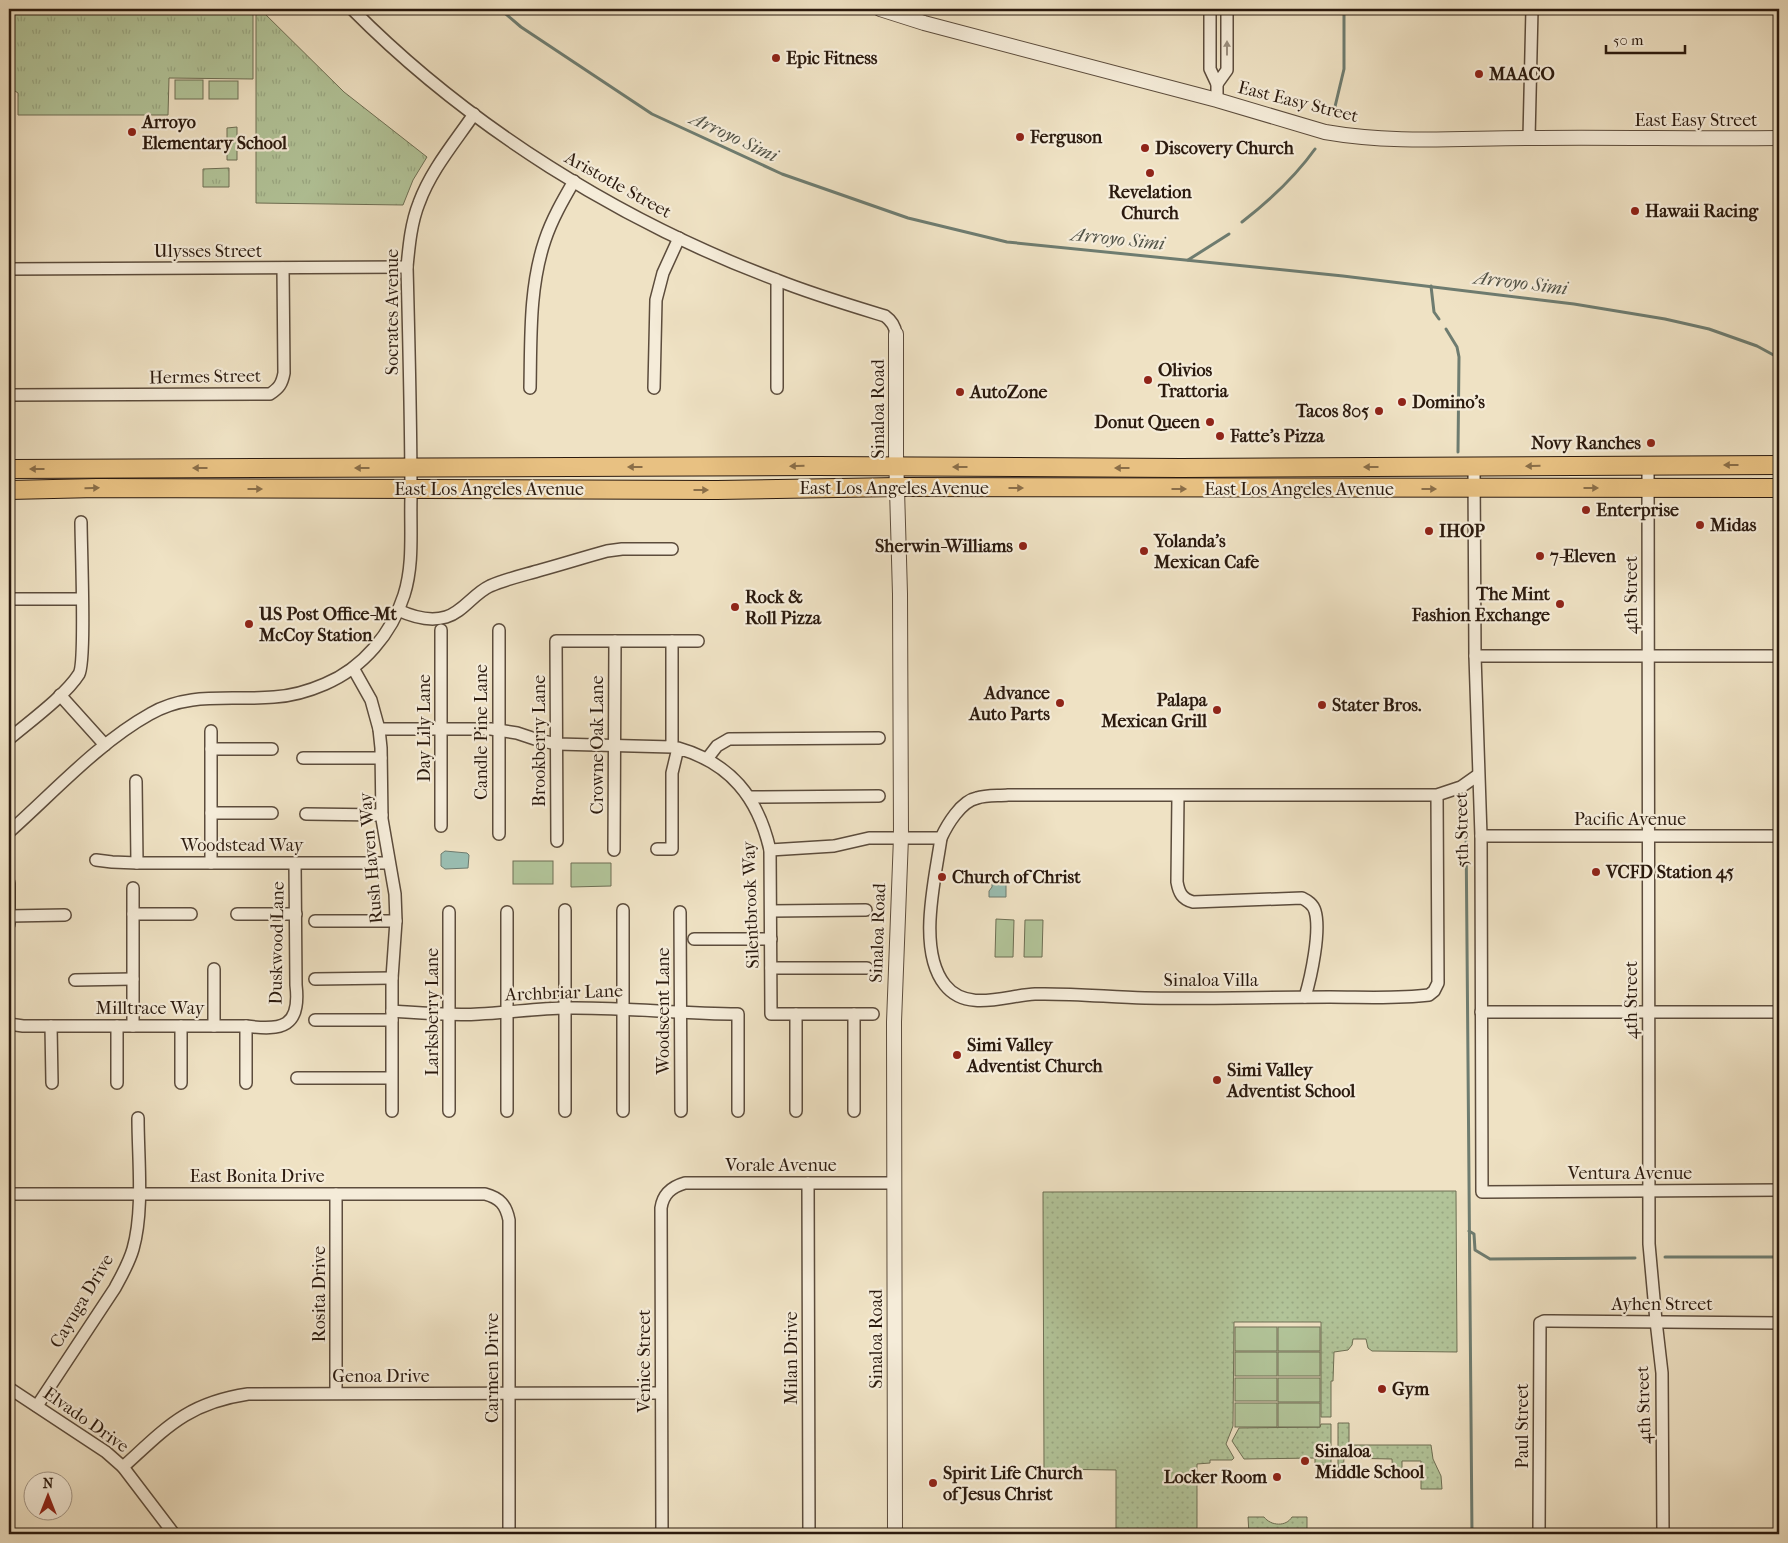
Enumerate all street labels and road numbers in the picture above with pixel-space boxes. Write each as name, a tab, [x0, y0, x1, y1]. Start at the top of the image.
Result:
street label: East Easy Street	[1236, 77, 1361, 127]
street label: East Easy Street	[1634, 110, 1758, 131]
street label: Aristotle Street	[560, 147, 675, 223]
street label: Ulysses Street	[154, 241, 263, 262]
street label: Socrates Avenue	[382, 249, 403, 375]
street label: Sinaloa Road	[868, 359, 889, 459]
street label: Hermes Street	[149, 366, 262, 388]
street label: East Los Angeles Avenue	[799, 478, 989, 499]
street label: East Los Angeles Avenue	[394, 479, 584, 500]
street label: East Los Angeles Avenue	[1204, 479, 1394, 500]
street label: 4th Street	[1621, 555, 1642, 634]
street label: Candle Pine Lane	[471, 664, 492, 800]
street label: Day Lily Lane	[414, 674, 435, 782]
street label: Brookberry Lane	[529, 675, 550, 807]
street label: Crowne Oak Lane	[587, 675, 608, 815]
street label: Rush Haven Way	[355, 790, 387, 925]
street label: 5th Street	[1451, 791, 1473, 868]
street label: Pacific Avenue	[1574, 809, 1686, 830]
street label: Woodstead Way	[180, 835, 305, 856]
street label: Silentbrook Way	[738, 840, 764, 969]
street label: Duskwood Lane	[265, 881, 289, 1005]
street label: Sinaloa Road	[866, 883, 890, 983]
street label: Woodscent Lane	[653, 947, 674, 1076]
street label: Larksberry Lane	[422, 948, 443, 1076]
street label: 4th Street	[1621, 960, 1642, 1039]
street label: Sinaloa Villa	[1164, 970, 1259, 991]
street label: Archbriar Lane	[504, 980, 623, 1006]
street label: Milltrace Way	[96, 998, 206, 1019]
street label: Vorale Avenue	[724, 1155, 837, 1176]
street label: Ventura Avenue	[1567, 1163, 1692, 1184]
street label: East Bonita Drive	[189, 1166, 325, 1187]
street label: Rosita Drive	[309, 1246, 330, 1342]
street label: Cayuga Drive	[46, 1250, 118, 1352]
street label: Sinaloa Road	[866, 1289, 887, 1389]
street label: Ayhen Street	[1610, 1294, 1713, 1315]
street label: Venice Street	[634, 1309, 655, 1414]
street label: Milan Drive	[781, 1311, 802, 1405]
street label: Carmen Drive	[482, 1313, 503, 1423]
street label: 4th Street	[1632, 1365, 1656, 1445]
street label: Genoa Drive	[332, 1366, 430, 1387]
street label: Elvado Drive	[39, 1383, 133, 1457]
street label: Paul Street	[1512, 1383, 1533, 1469]

